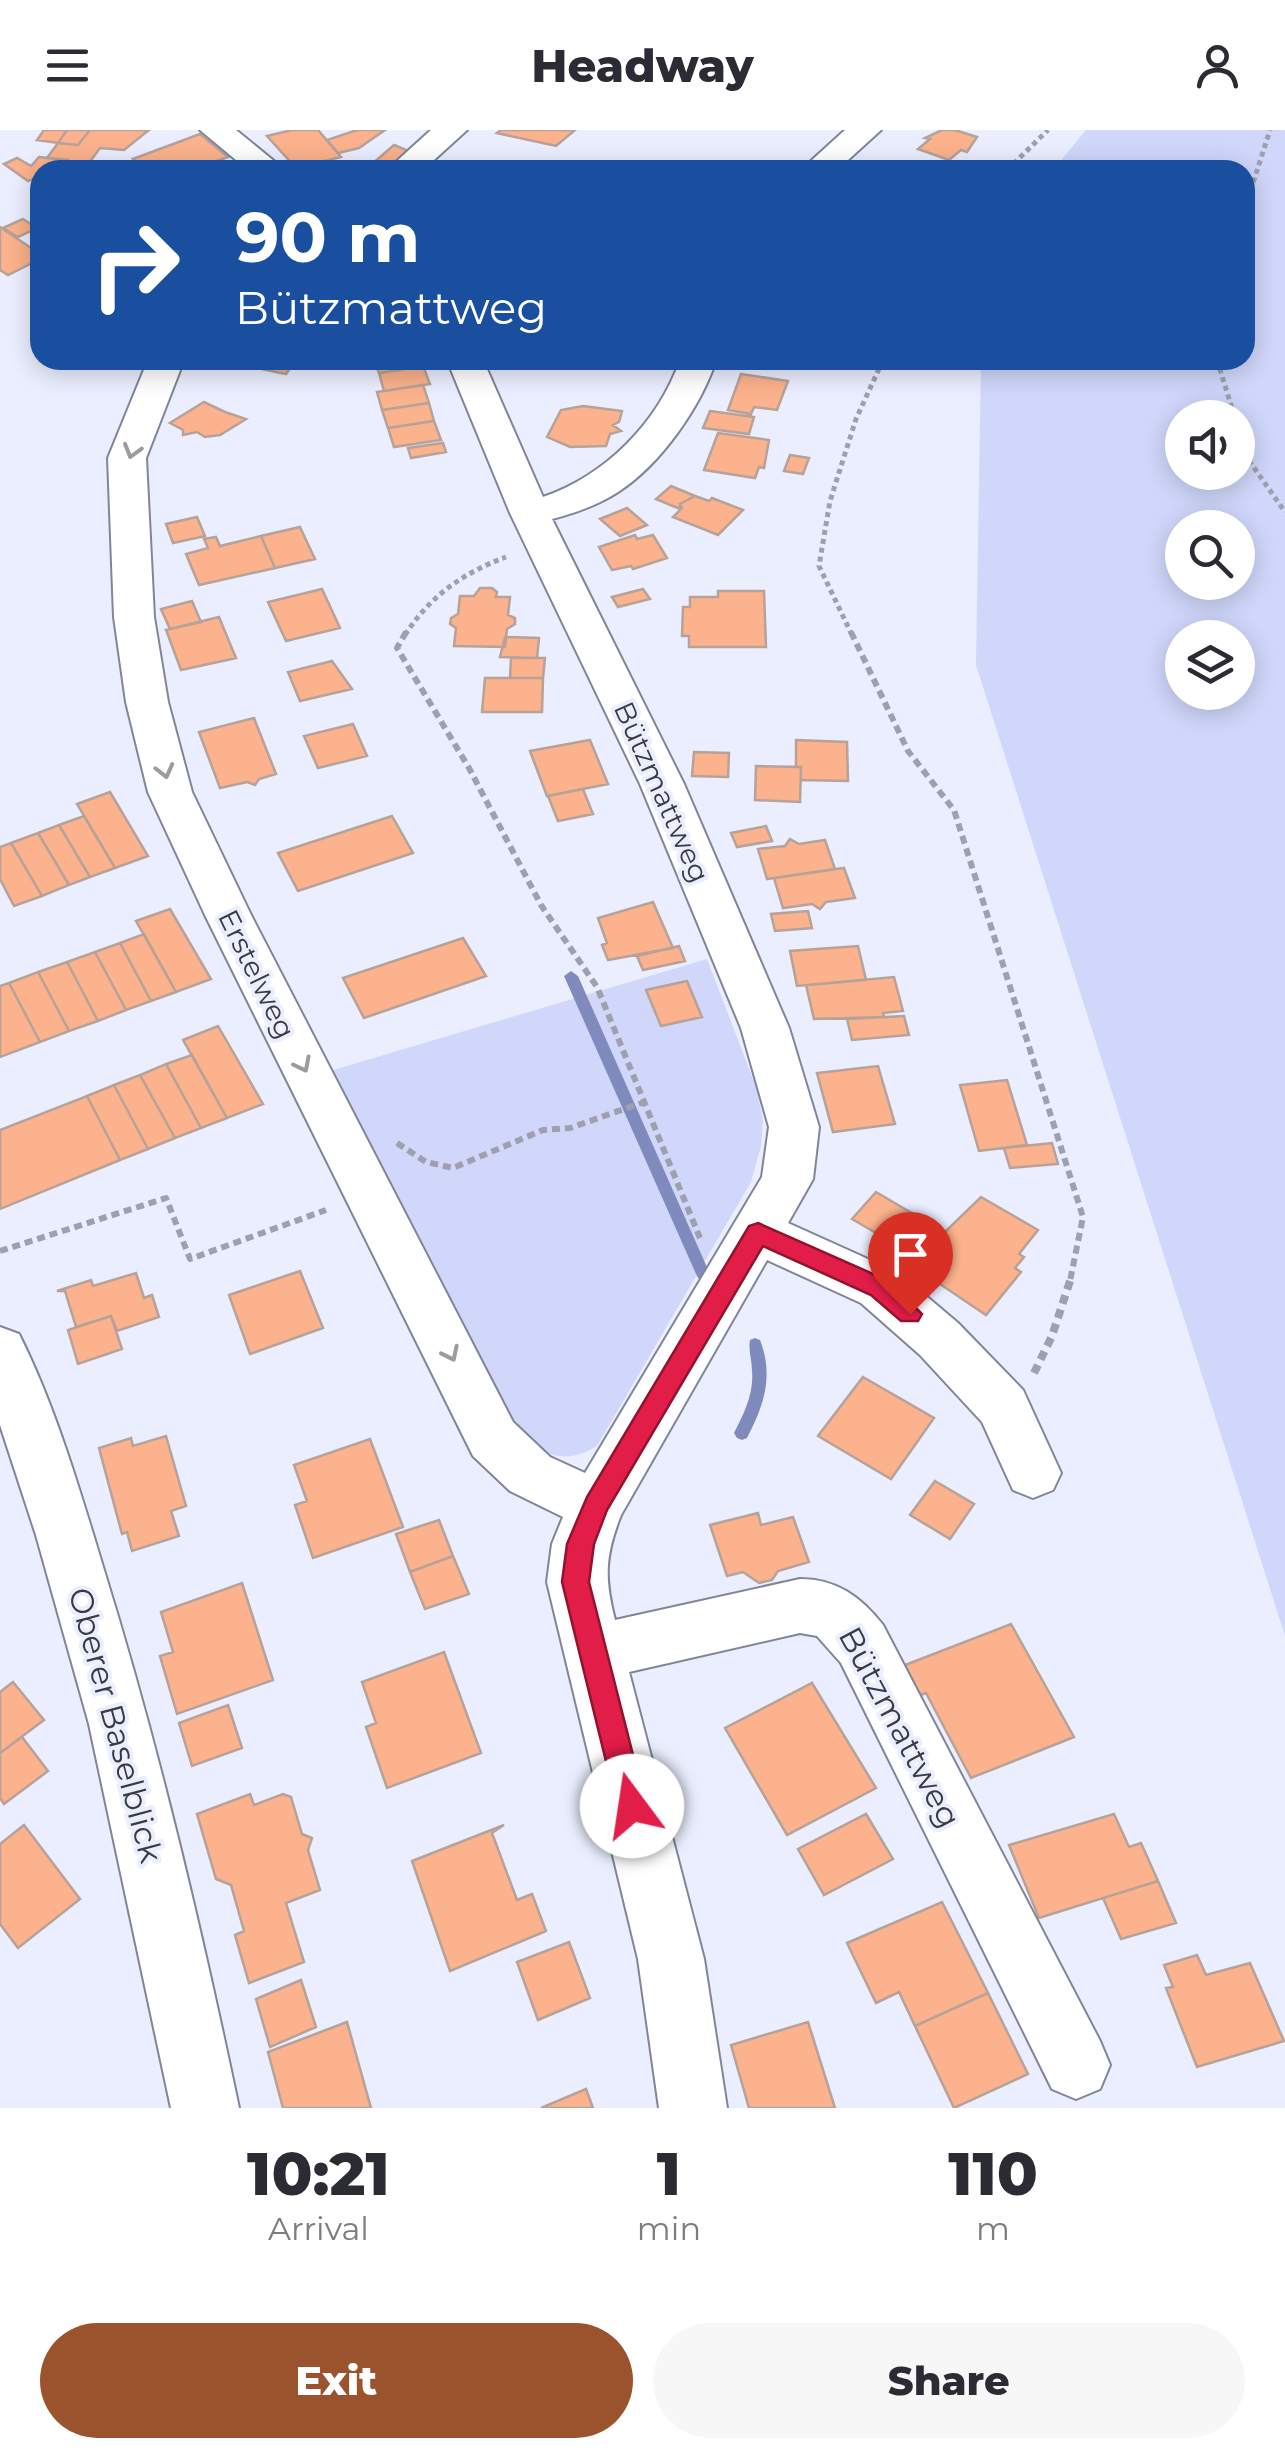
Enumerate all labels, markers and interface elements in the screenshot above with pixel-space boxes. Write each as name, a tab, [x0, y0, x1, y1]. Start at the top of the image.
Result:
icon: menu	[40, 38, 95, 93]
text: Headway	[531, 38, 754, 93]
icon: person	[1190, 38, 1245, 93]
text: 90 m	[235, 194, 420, 280]
icon: right	[70, 200, 200, 330]
text: Bützmattweg	[235, 280, 547, 335]
map controls	[1165, 400, 1255, 710]
button: sound	[1165, 400, 1255, 490]
one-way arrow	[122, 441, 143, 459]
button: search	[1165, 510, 1255, 600]
button: layers	[1165, 620, 1255, 710]
street label: Bützmattweg	[607, 696, 717, 888]
one-way arrow	[153, 762, 174, 779]
street label: Erstelweg	[211, 904, 303, 1044]
one-way arrow	[291, 1055, 311, 1073]
pin	[868, 1212, 953, 1315]
icon: arrive	[883, 1227, 938, 1282]
one-way arrow	[439, 1344, 459, 1362]
street label: Oberer Baselblick	[61, 1583, 171, 1867]
street label: Bützmattweg	[831, 1620, 969, 1834]
position arrow	[580, 1754, 684, 1858]
text: 10:21	[247, 2137, 390, 2210]
text: 1	[657, 2137, 681, 2210]
text: 110	[948, 2137, 1038, 2210]
text: Arrival	[268, 2209, 369, 2248]
text: min	[637, 2209, 701, 2248]
text: m	[976, 2209, 1010, 2248]
button: Exit	[40, 2323, 633, 2438]
button: Share	[653, 2323, 1245, 2438]

